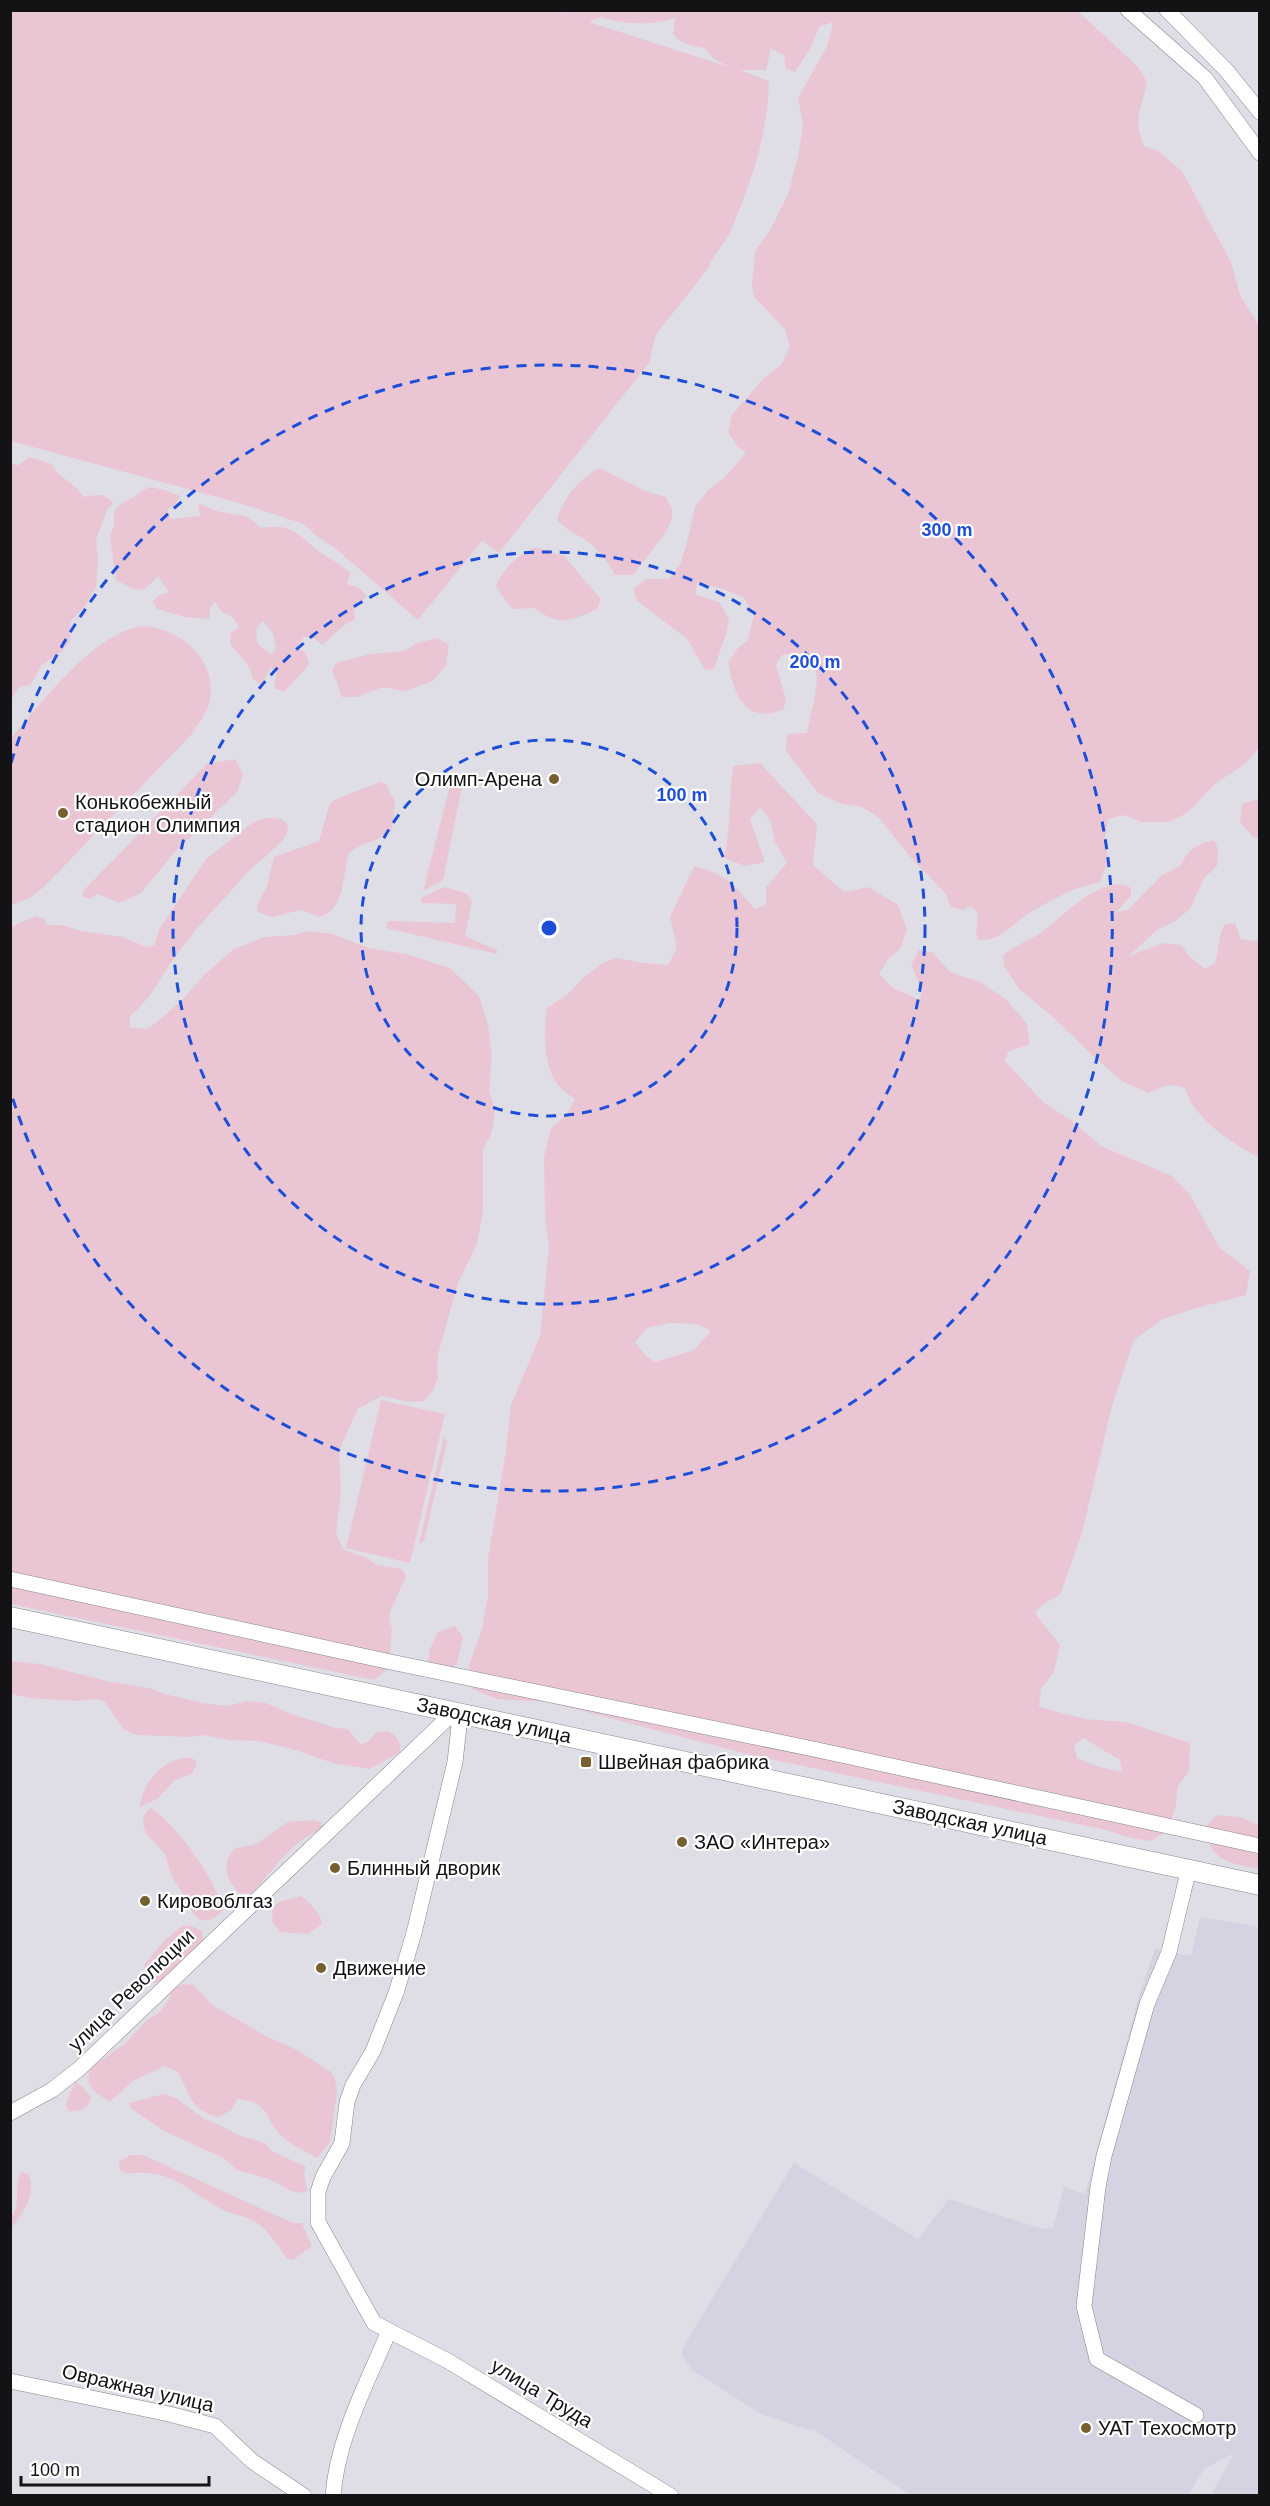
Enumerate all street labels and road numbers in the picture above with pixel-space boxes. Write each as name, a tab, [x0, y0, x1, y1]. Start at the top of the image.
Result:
street label: Заводская улица	[415, 1693, 574, 1747]
street label: Заводская улица	[891, 1795, 1050, 1849]
street label: улица Революции	[64, 1925, 198, 2055]
street label: улица Труда	[487, 2354, 598, 2432]
street label: Овражная улица	[60, 2360, 217, 2416]

